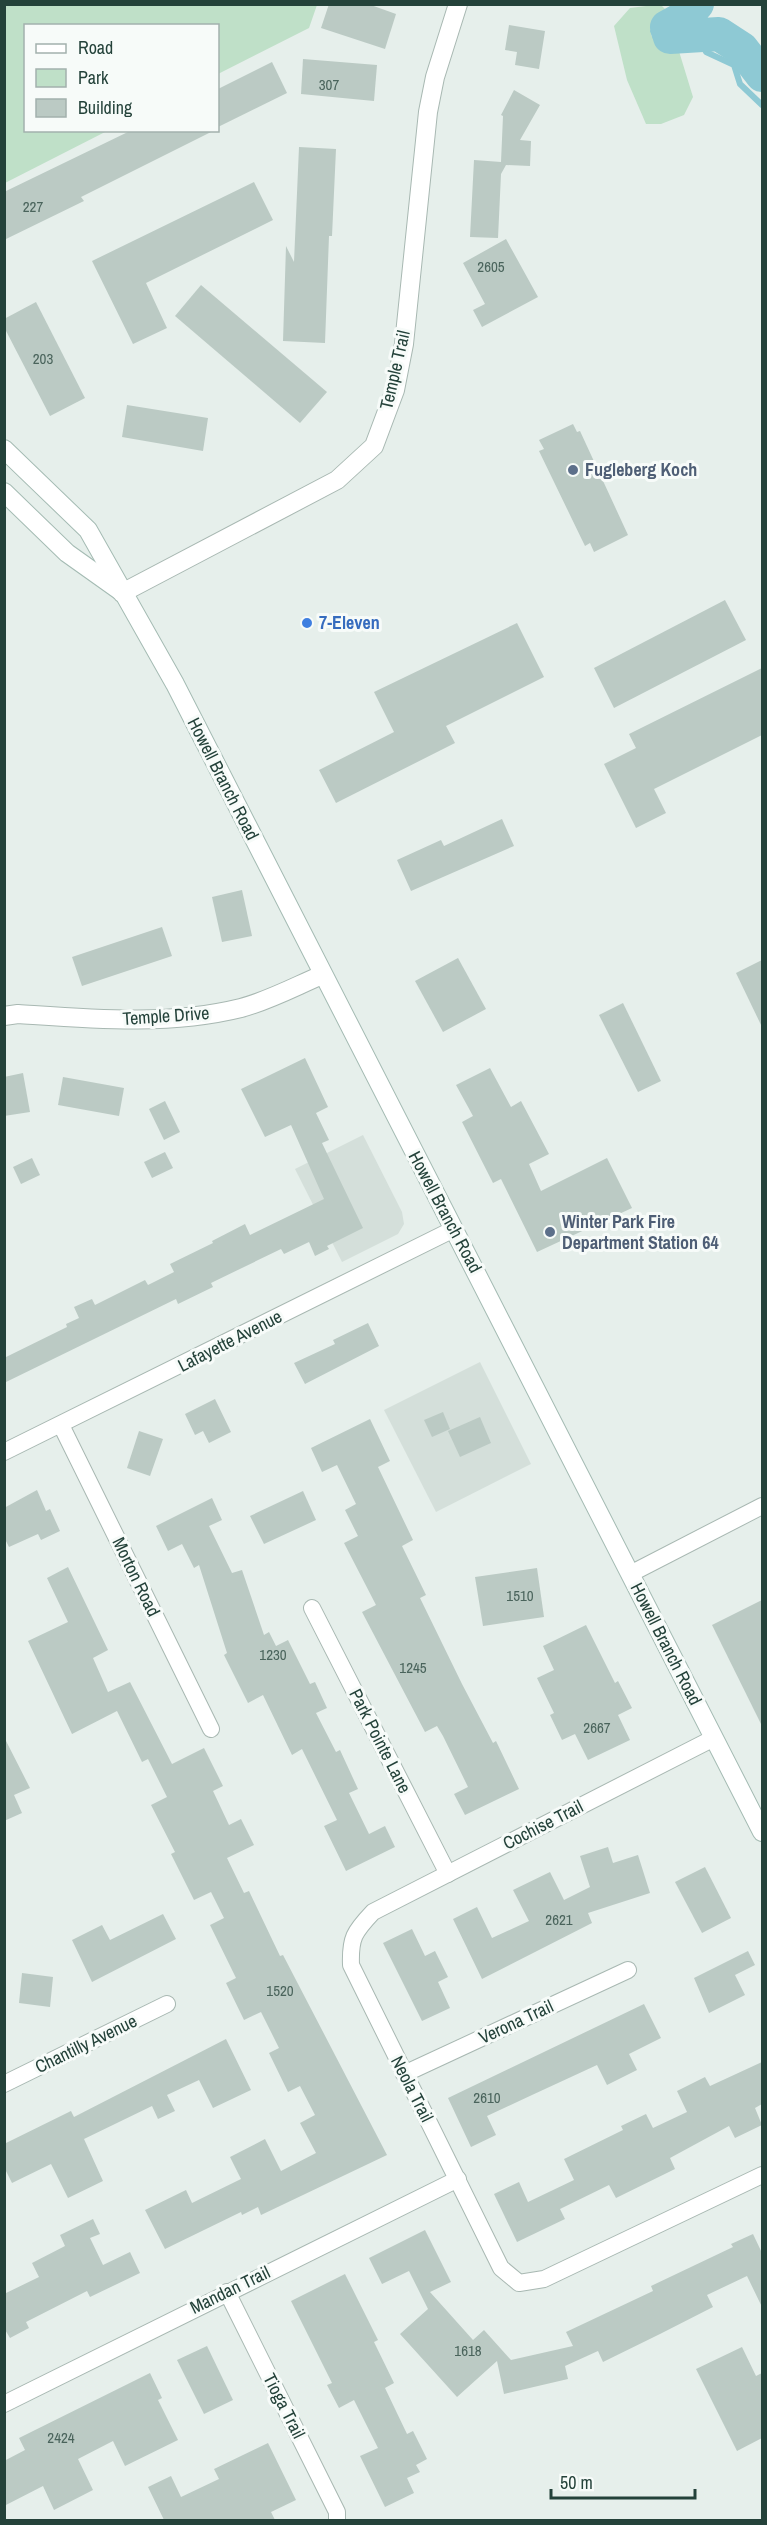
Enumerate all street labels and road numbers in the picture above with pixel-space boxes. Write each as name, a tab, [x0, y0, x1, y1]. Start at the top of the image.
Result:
street label: Temple Trail	[373, 328, 416, 412]
street label: Howell Branch Road	[182, 713, 265, 844]
street label: Temple Drive	[122, 1000, 210, 1031]
street label: Howell Branch Road	[403, 1147, 488, 1277]
street label: Lafayette Avenue	[173, 1304, 286, 1378]
street label: Morton Road	[107, 1533, 166, 1621]
street label: Howell Branch Road	[625, 1578, 708, 1709]
street label: Park Pointe Lane	[343, 1684, 417, 1797]
street label: Cochise Trail	[498, 1794, 587, 1855]
street label: Verona Trail	[474, 1993, 557, 2050]
street label: Chantilly Avenue	[31, 2008, 141, 2079]
street label: Neola Trail	[385, 2051, 440, 2126]
street label: Mandan Trail	[186, 2259, 274, 2320]
street label: Tioga Trail	[257, 2369, 312, 2443]

